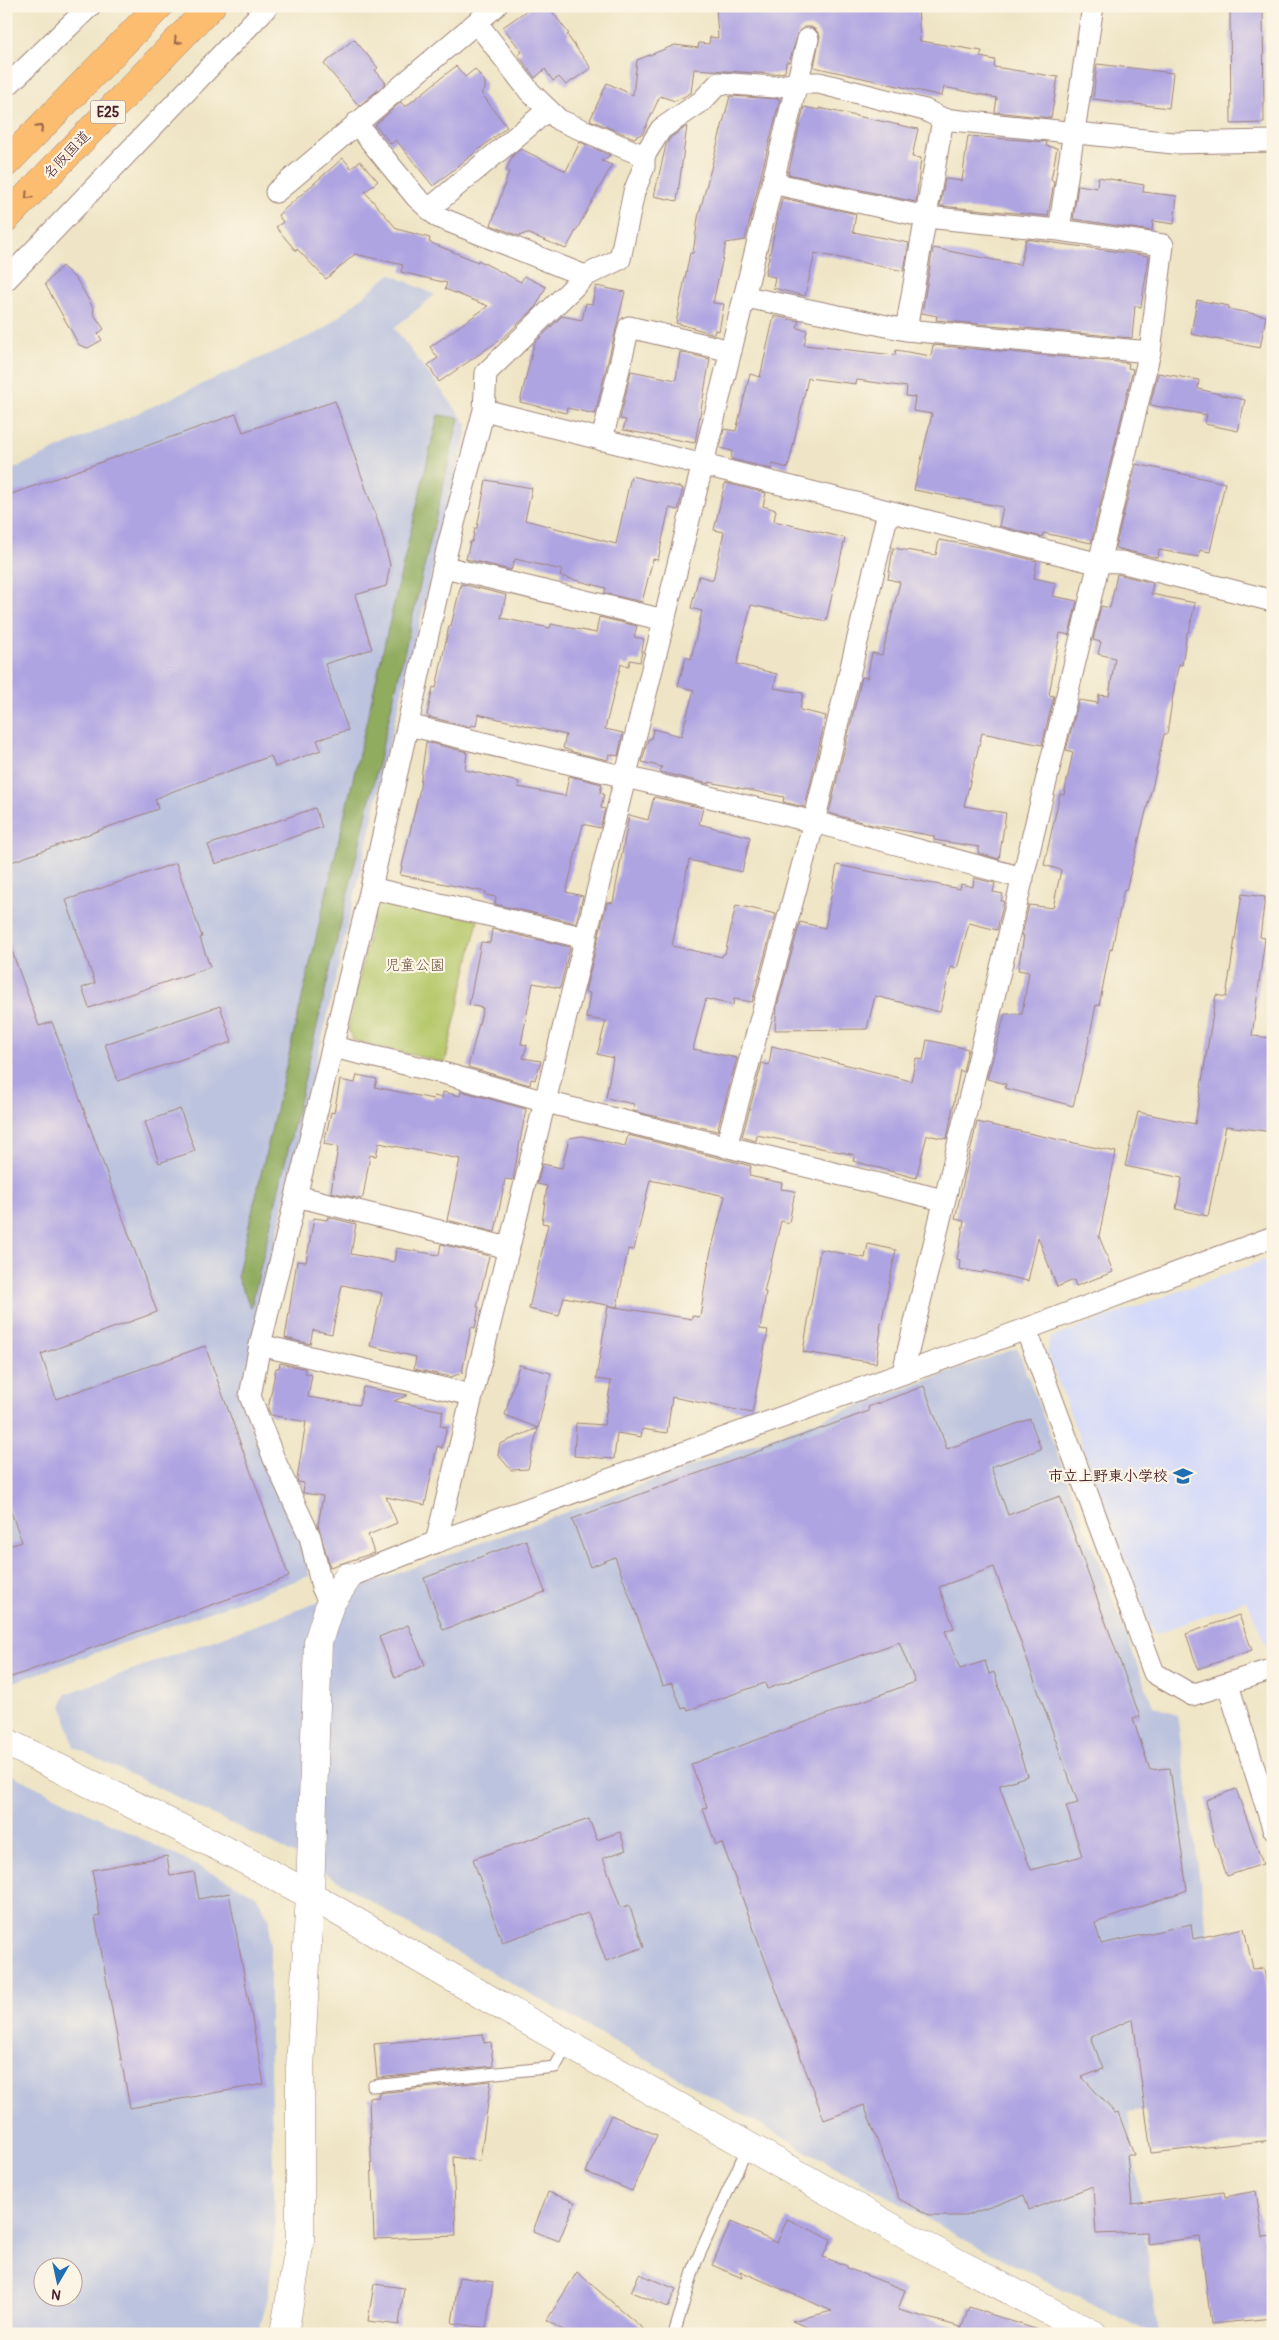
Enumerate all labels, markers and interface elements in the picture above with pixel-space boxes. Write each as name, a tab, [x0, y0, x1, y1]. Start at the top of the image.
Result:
one-way arrow	[174, 36, 183, 45]
road number: E25	[90, 100, 126, 124]
one-way arrow	[35, 125, 44, 134]
street label: 名阪国道	[39, 127, 95, 183]
one-way arrow	[24, 190, 33, 199]
park label: 児童公園	[385, 956, 445, 975]
school or university icon: 市立上野東小学校	[1172, 1465, 1194, 1487]
place label: 市立上野東小学校	[1048, 1467, 1168, 1486]
north arrow	[32, 2258, 82, 2308]
text: N	[50, 2285, 62, 2303]

